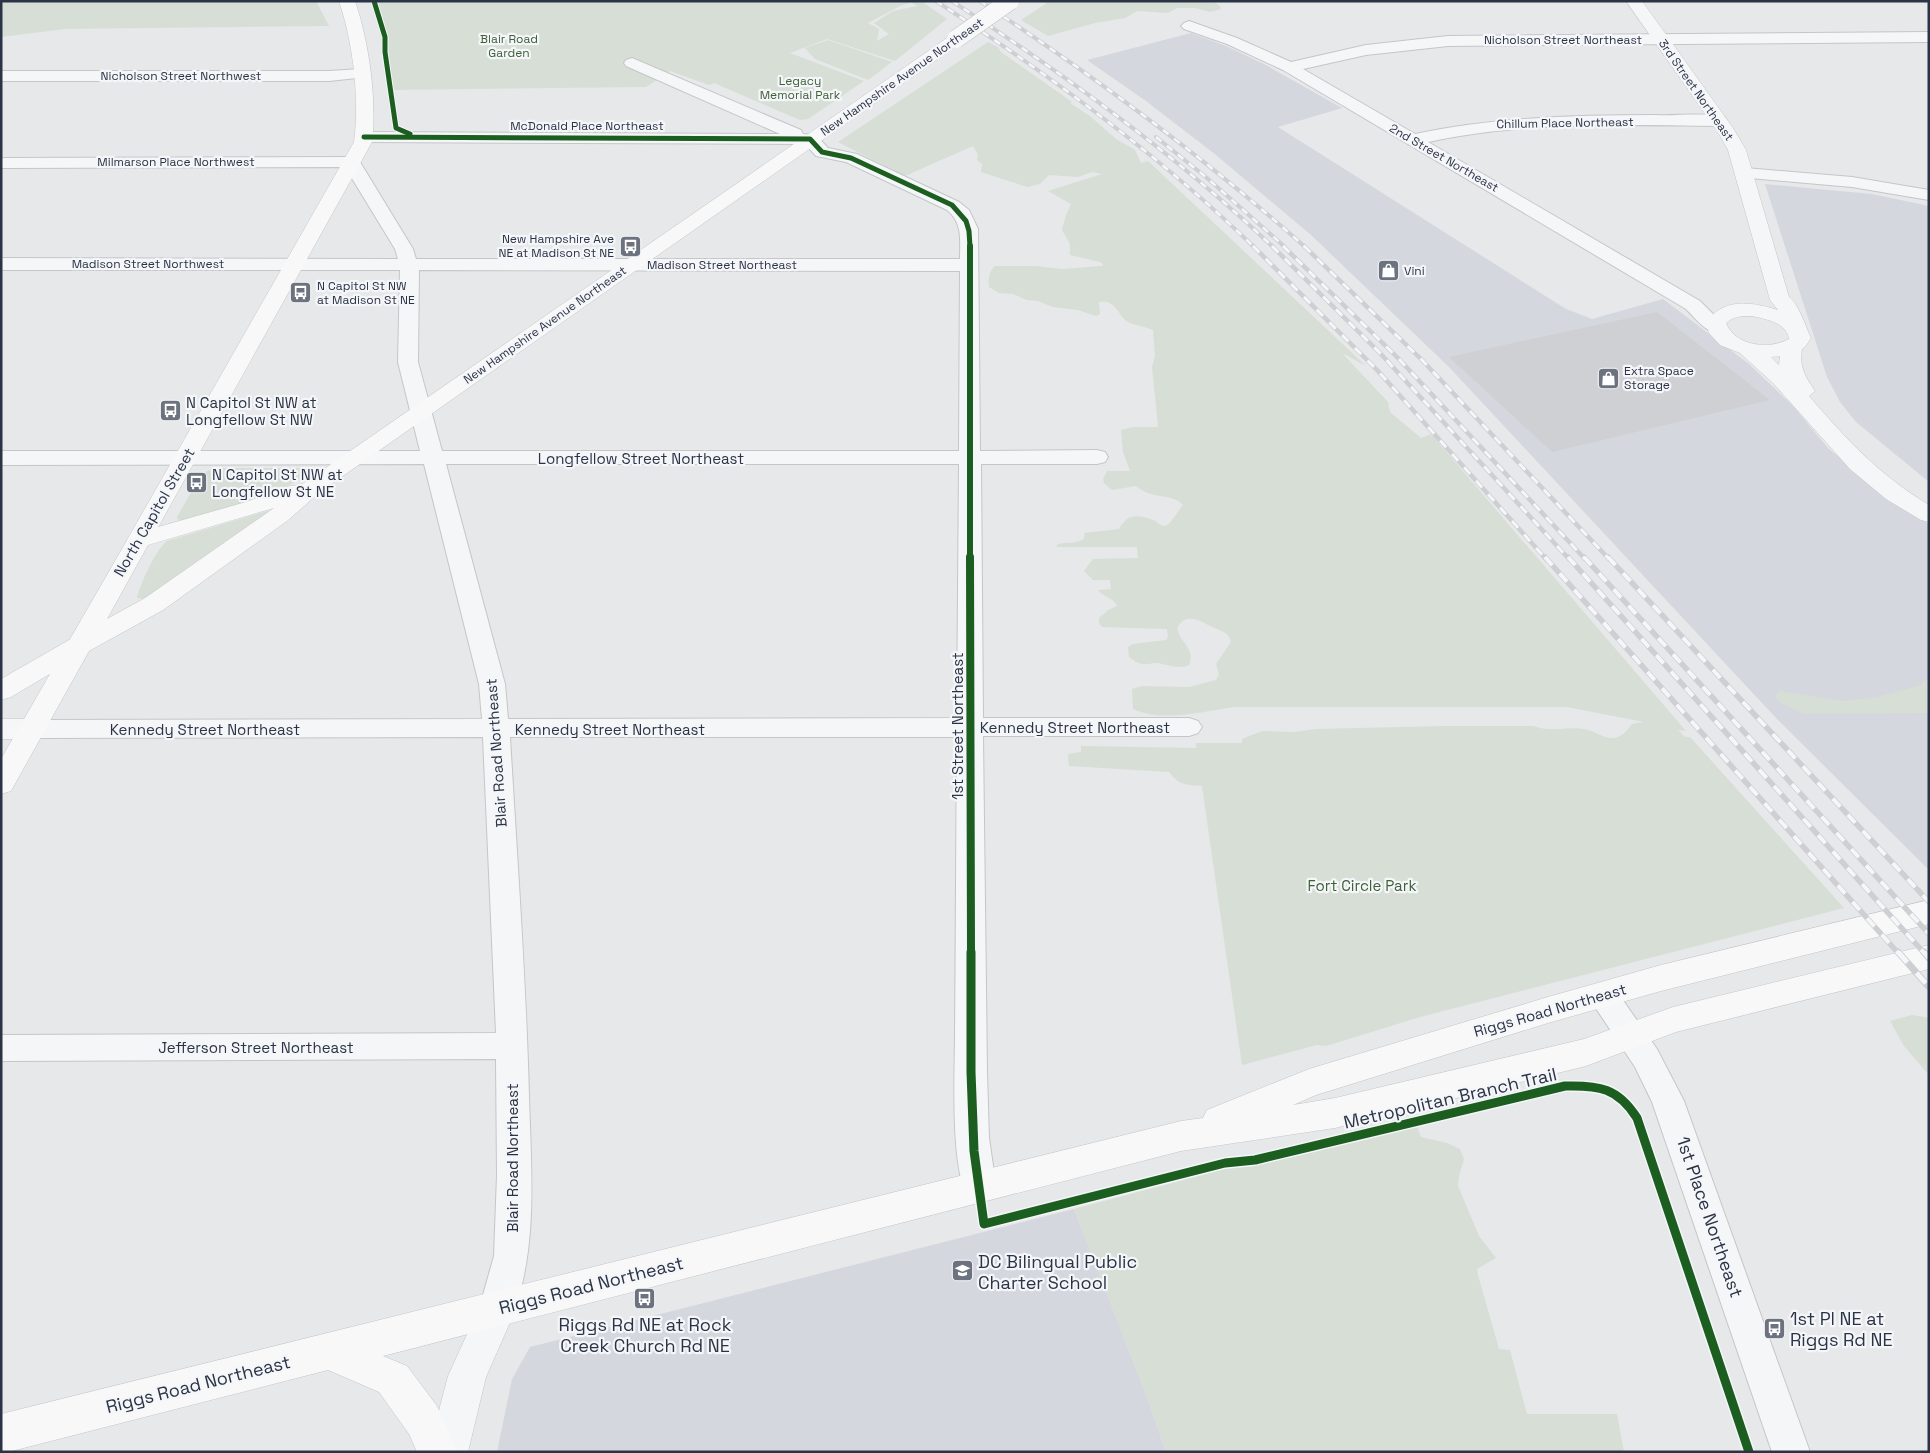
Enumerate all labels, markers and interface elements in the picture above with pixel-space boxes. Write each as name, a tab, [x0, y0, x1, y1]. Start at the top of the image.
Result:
street label: New Hampshire Avenue Northeast	[817, 14, 987, 140]
park label: Blair Road Garden	[480, 31, 538, 61]
street label: Nicholson Street Northeast	[1484, 32, 1642, 48]
street label: 3rd Street Northeast	[1655, 36, 1737, 144]
street label: Nicholson Street Northwest	[101, 68, 261, 84]
park label: Legacy Memorial Park	[760, 73, 841, 103]
street label: Chillum Place Northeast	[1496, 114, 1634, 132]
street label: McDonald Place Northeast	[510, 118, 664, 134]
street label: 2nd Street Northeast	[1386, 120, 1502, 196]
street label: Milmarson Place Northwest	[97, 154, 255, 170]
place label: New Hampshire Ave NE at Madison St NE	[498, 231, 614, 261]
bus stop icon: New Hampshire Ave NE at Madison St NE	[618, 234, 642, 258]
street label: Madison Street Northwest	[72, 256, 224, 272]
street label: Madison Street Northeast	[647, 257, 797, 273]
shop icon: Vini	[1376, 259, 1400, 283]
street label: New Hampshire Avenue Northeast	[460, 262, 630, 388]
place label: Vini	[1404, 263, 1425, 279]
place label: N Capitol St NW at Madison St NE	[317, 278, 415, 308]
bus stop icon: N Capitol St NW at Madison St NE	[289, 281, 313, 305]
place label: Extra Space Storage	[1624, 363, 1694, 393]
shop icon: Extra Space Storage	[1596, 366, 1620, 390]
place label: N Capitol St NW at Longfellow St NW	[186, 393, 317, 429]
bus stop icon: N Capitol St NW at Longfellow St NW	[158, 399, 182, 423]
street label: North Capitol Street	[109, 444, 199, 580]
street label: Longfellow Street Northeast	[538, 449, 744, 468]
place label: N Capitol St NW at Longfellow St NE	[212, 465, 343, 501]
bus stop icon: N Capitol St NW at Longfellow St NE	[184, 471, 208, 495]
street label: 1st Street Northeast	[948, 652, 967, 800]
street label: Blair Road Northeast	[481, 678, 511, 828]
street label: Kennedy Street Northeast	[980, 718, 1170, 737]
street label: Kennedy Street Northeast	[110, 720, 300, 739]
street label: Kennedy Street Northeast	[515, 720, 705, 739]
park label: Fort Circle Park	[1308, 876, 1416, 895]
street label: Riggs Road Northeast	[1471, 979, 1629, 1041]
street label: Jefferson Street Northeast	[158, 1038, 354, 1057]
street label: Metropolitan Branch Trail	[1341, 1062, 1559, 1134]
street label: Blair Road Northeast	[503, 1083, 522, 1233]
street label: 1st Place Northeast	[1672, 1133, 1748, 1301]
place label: DC Bilingual Public Charter School	[978, 1250, 1137, 1294]
street label: Riggs Road Northeast	[496, 1251, 686, 1319]
school or university icon: DC Bilingual Public Charter School	[950, 1259, 974, 1283]
bus stop icon: Riggs Rd NE at Rock Creek Church Rd NE	[633, 1287, 657, 1311]
place label: 1st Pl NE at Riggs Rd NE	[1790, 1307, 1893, 1351]
place label: Riggs Rd NE at Rock Creek Church Rd NE	[559, 1313, 732, 1357]
bus stop icon: 1st Pl NE at Riggs Rd NE	[1762, 1316, 1786, 1340]
street label: Riggs Road Northeast	[103, 1350, 293, 1418]

